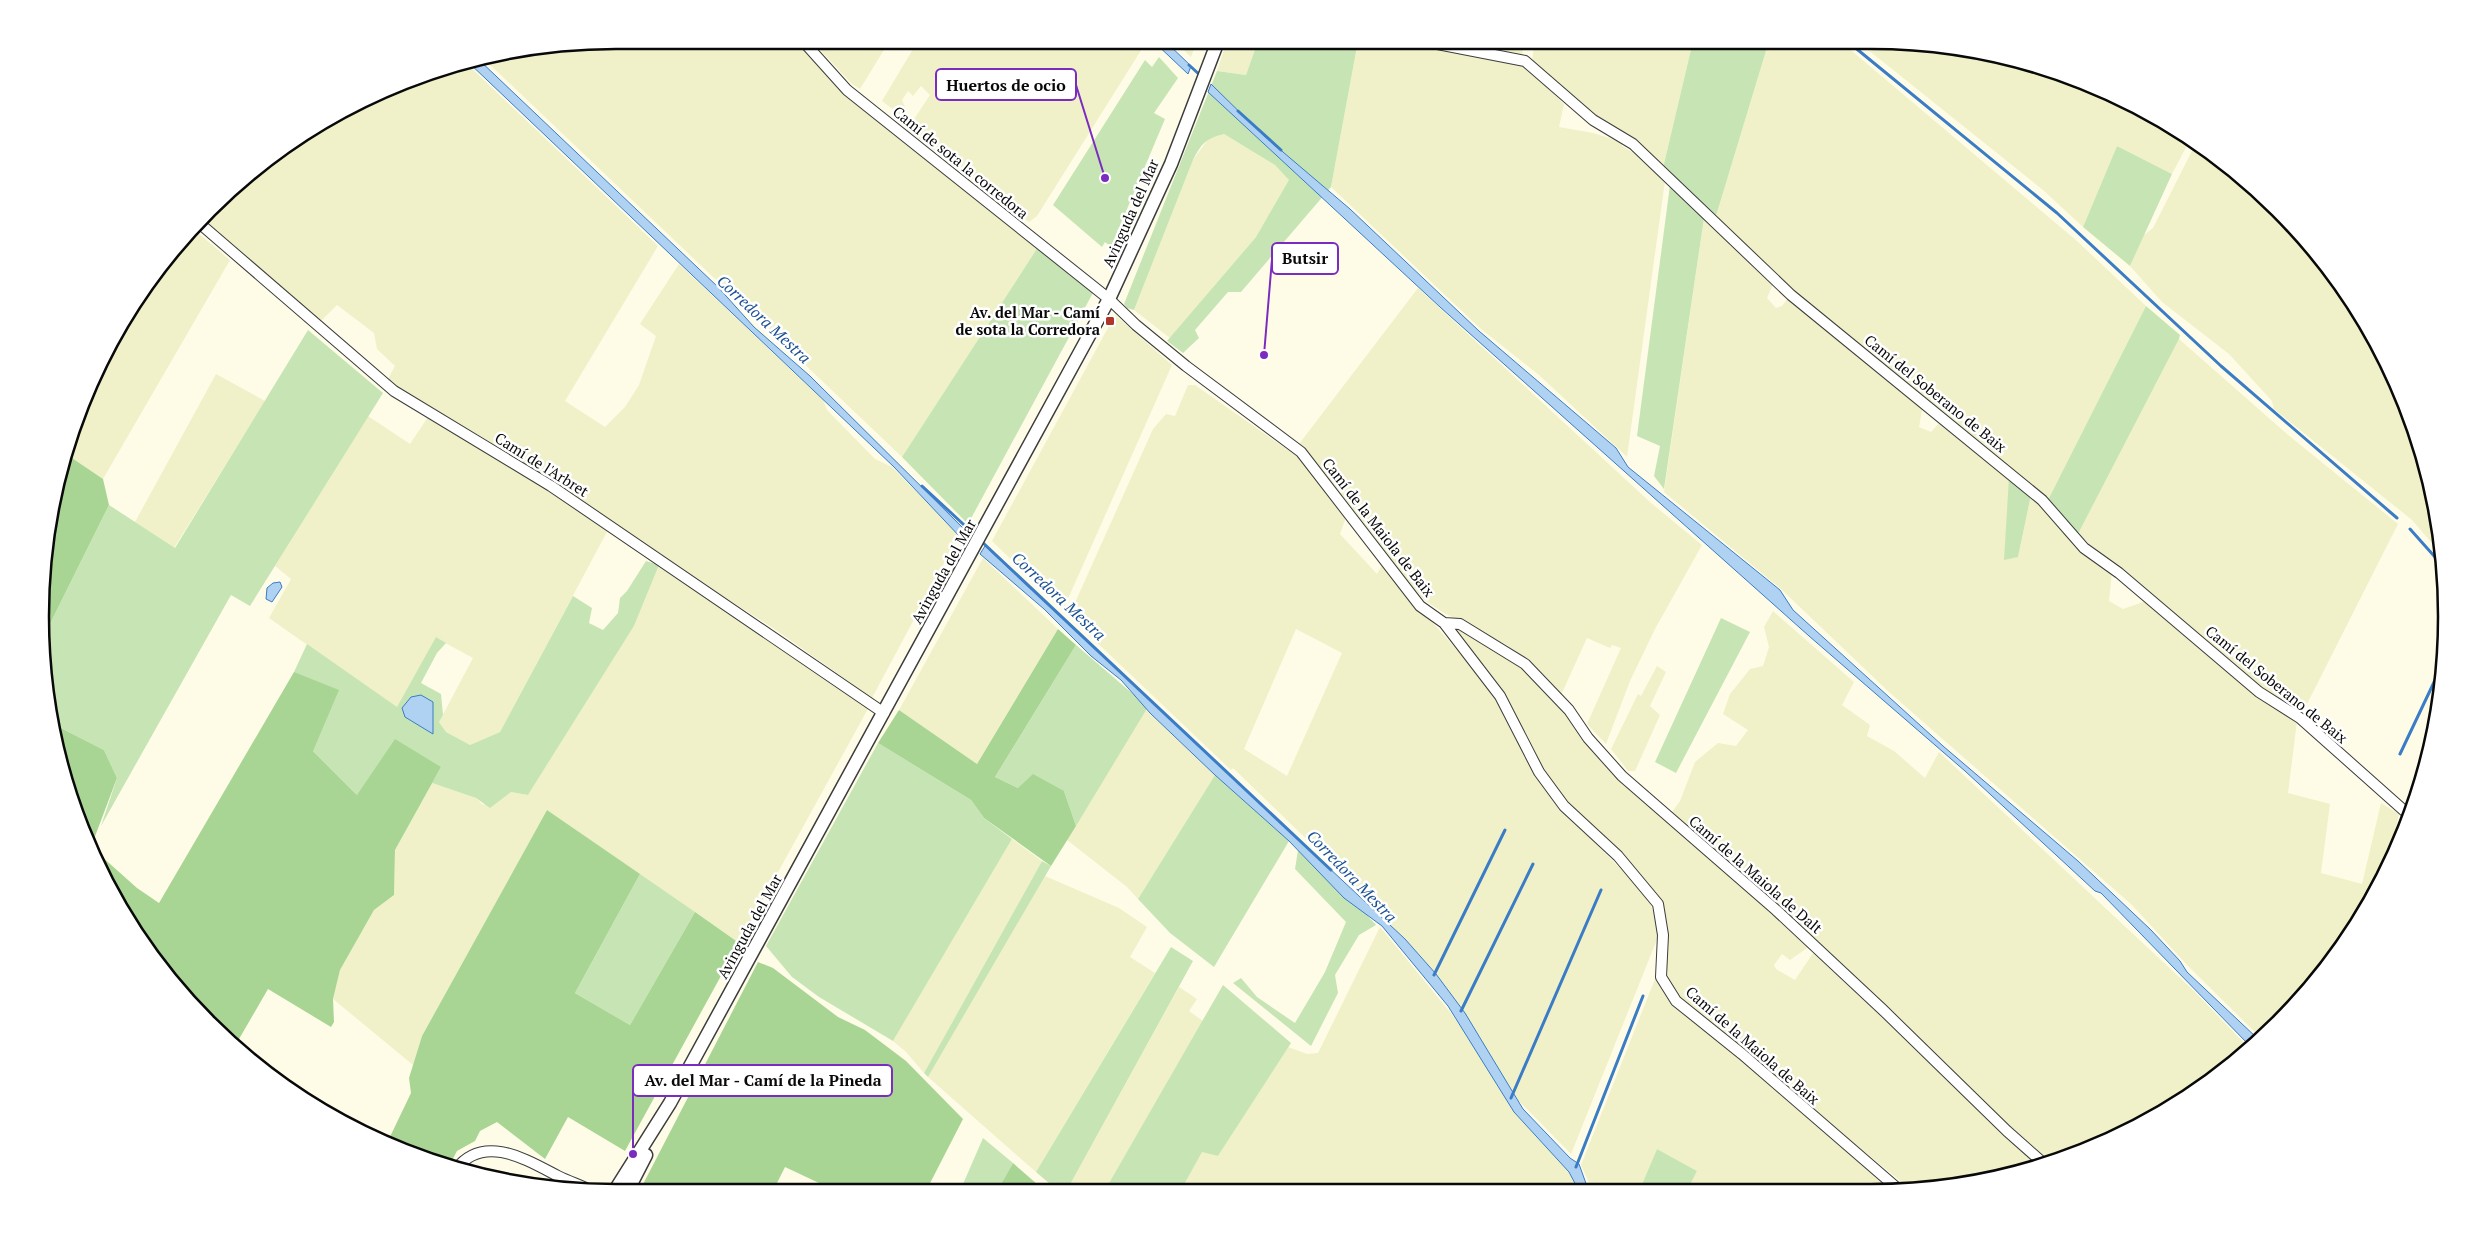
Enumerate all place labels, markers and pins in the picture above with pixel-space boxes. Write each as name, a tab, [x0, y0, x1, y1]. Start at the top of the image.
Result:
callout: Huertos de ocio	[936, 69, 1076, 100]
callout: Butsir	[1272, 243, 1338, 274]
place label: Av. del Mar - Camí de sota la Corredora	[955, 302, 1101, 339]
marker: Av. del Mar - Camí de sota la Corredora	[1104, 315, 1116, 327]
callout: Av. del Mar - Camí de la Pineda	[633, 1065, 892, 1096]

